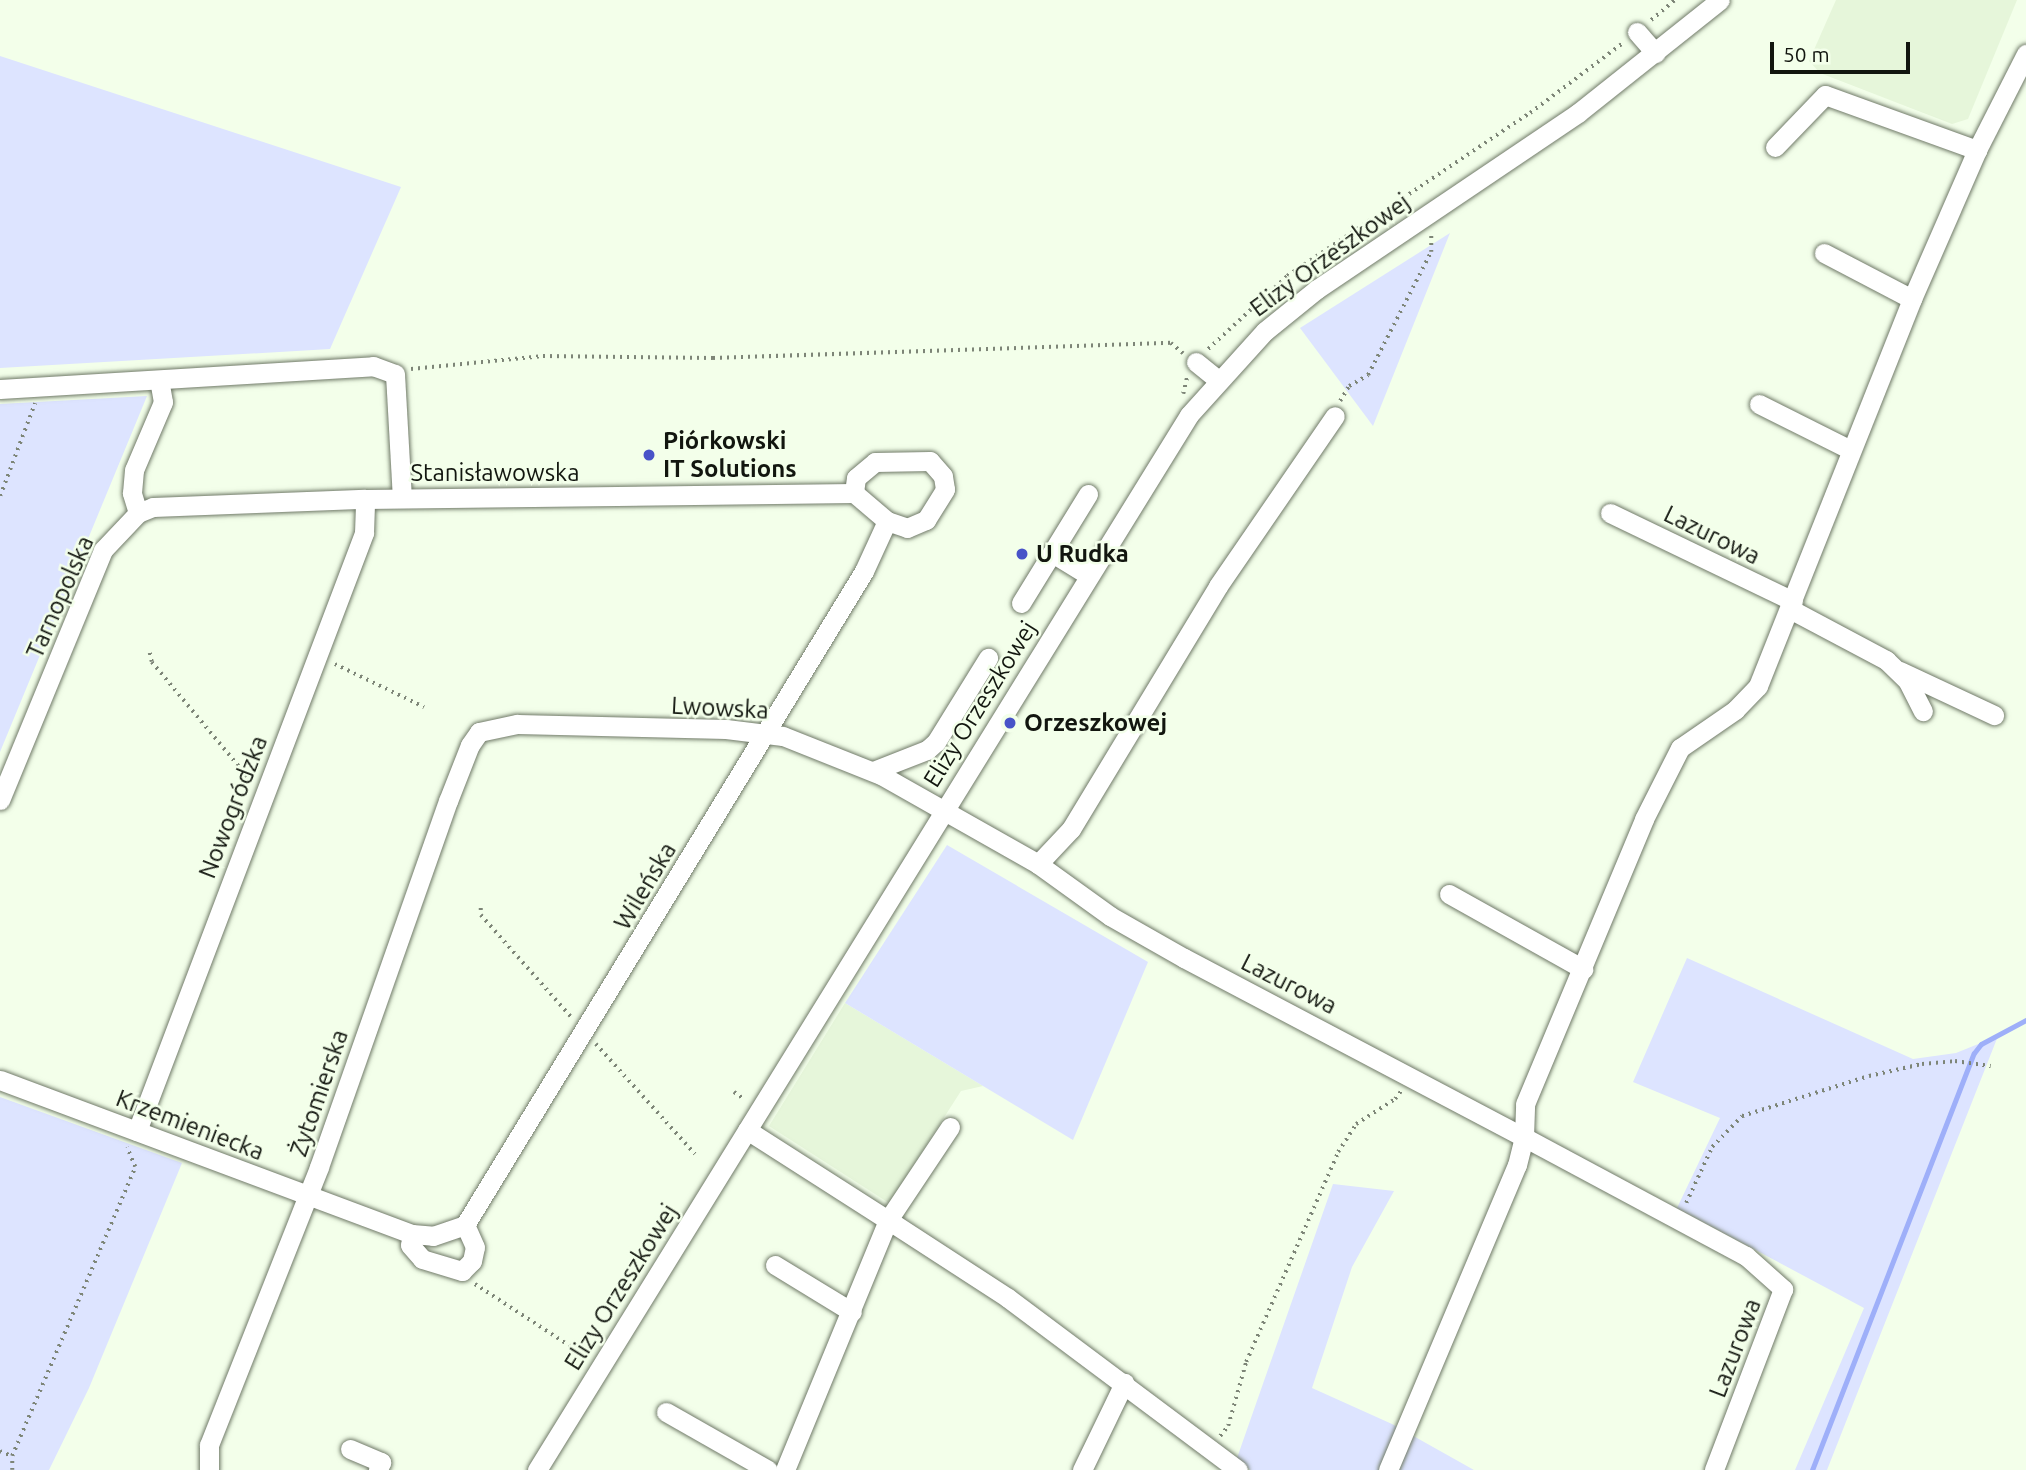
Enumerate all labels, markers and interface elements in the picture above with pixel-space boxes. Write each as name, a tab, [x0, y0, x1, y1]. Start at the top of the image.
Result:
scale bar	[1774, 28, 1914, 72]
text: 50 m	[1783, 42, 1830, 66]
street label: Elizy Orzeszkowej	[1245, 187, 1415, 323]
place label: Piórkowski IT Solutions	[663, 427, 797, 483]
marker: Piórkowski IT Solutions	[641, 447, 657, 463]
street label: Stanisławowska	[410, 459, 580, 487]
street label: Lazurowa	[1659, 499, 1765, 571]
street label: Tarnopolska	[20, 531, 100, 663]
place label: U Rudka	[1036, 540, 1129, 568]
marker: U Rudka	[1014, 546, 1030, 562]
street label: Elizy Orzeszkowej	[917, 616, 1043, 792]
street label: Lwowska	[670, 691, 770, 725]
place label: Orzeszkowej	[1024, 709, 1167, 737]
marker: Orzeszkowej	[1002, 715, 1018, 731]
street label: Nowogródzka	[193, 732, 273, 882]
street label: Wileńska	[608, 837, 682, 935]
street label: Lazurowa	[1236, 948, 1342, 1020]
street label: Żytomierska	[284, 1026, 354, 1160]
street label: Krzemieniecka	[112, 1084, 268, 1166]
street label: Elizy Orzeszkowej	[558, 1199, 684, 1375]
street label: Lazurowa	[1703, 1295, 1767, 1401]

